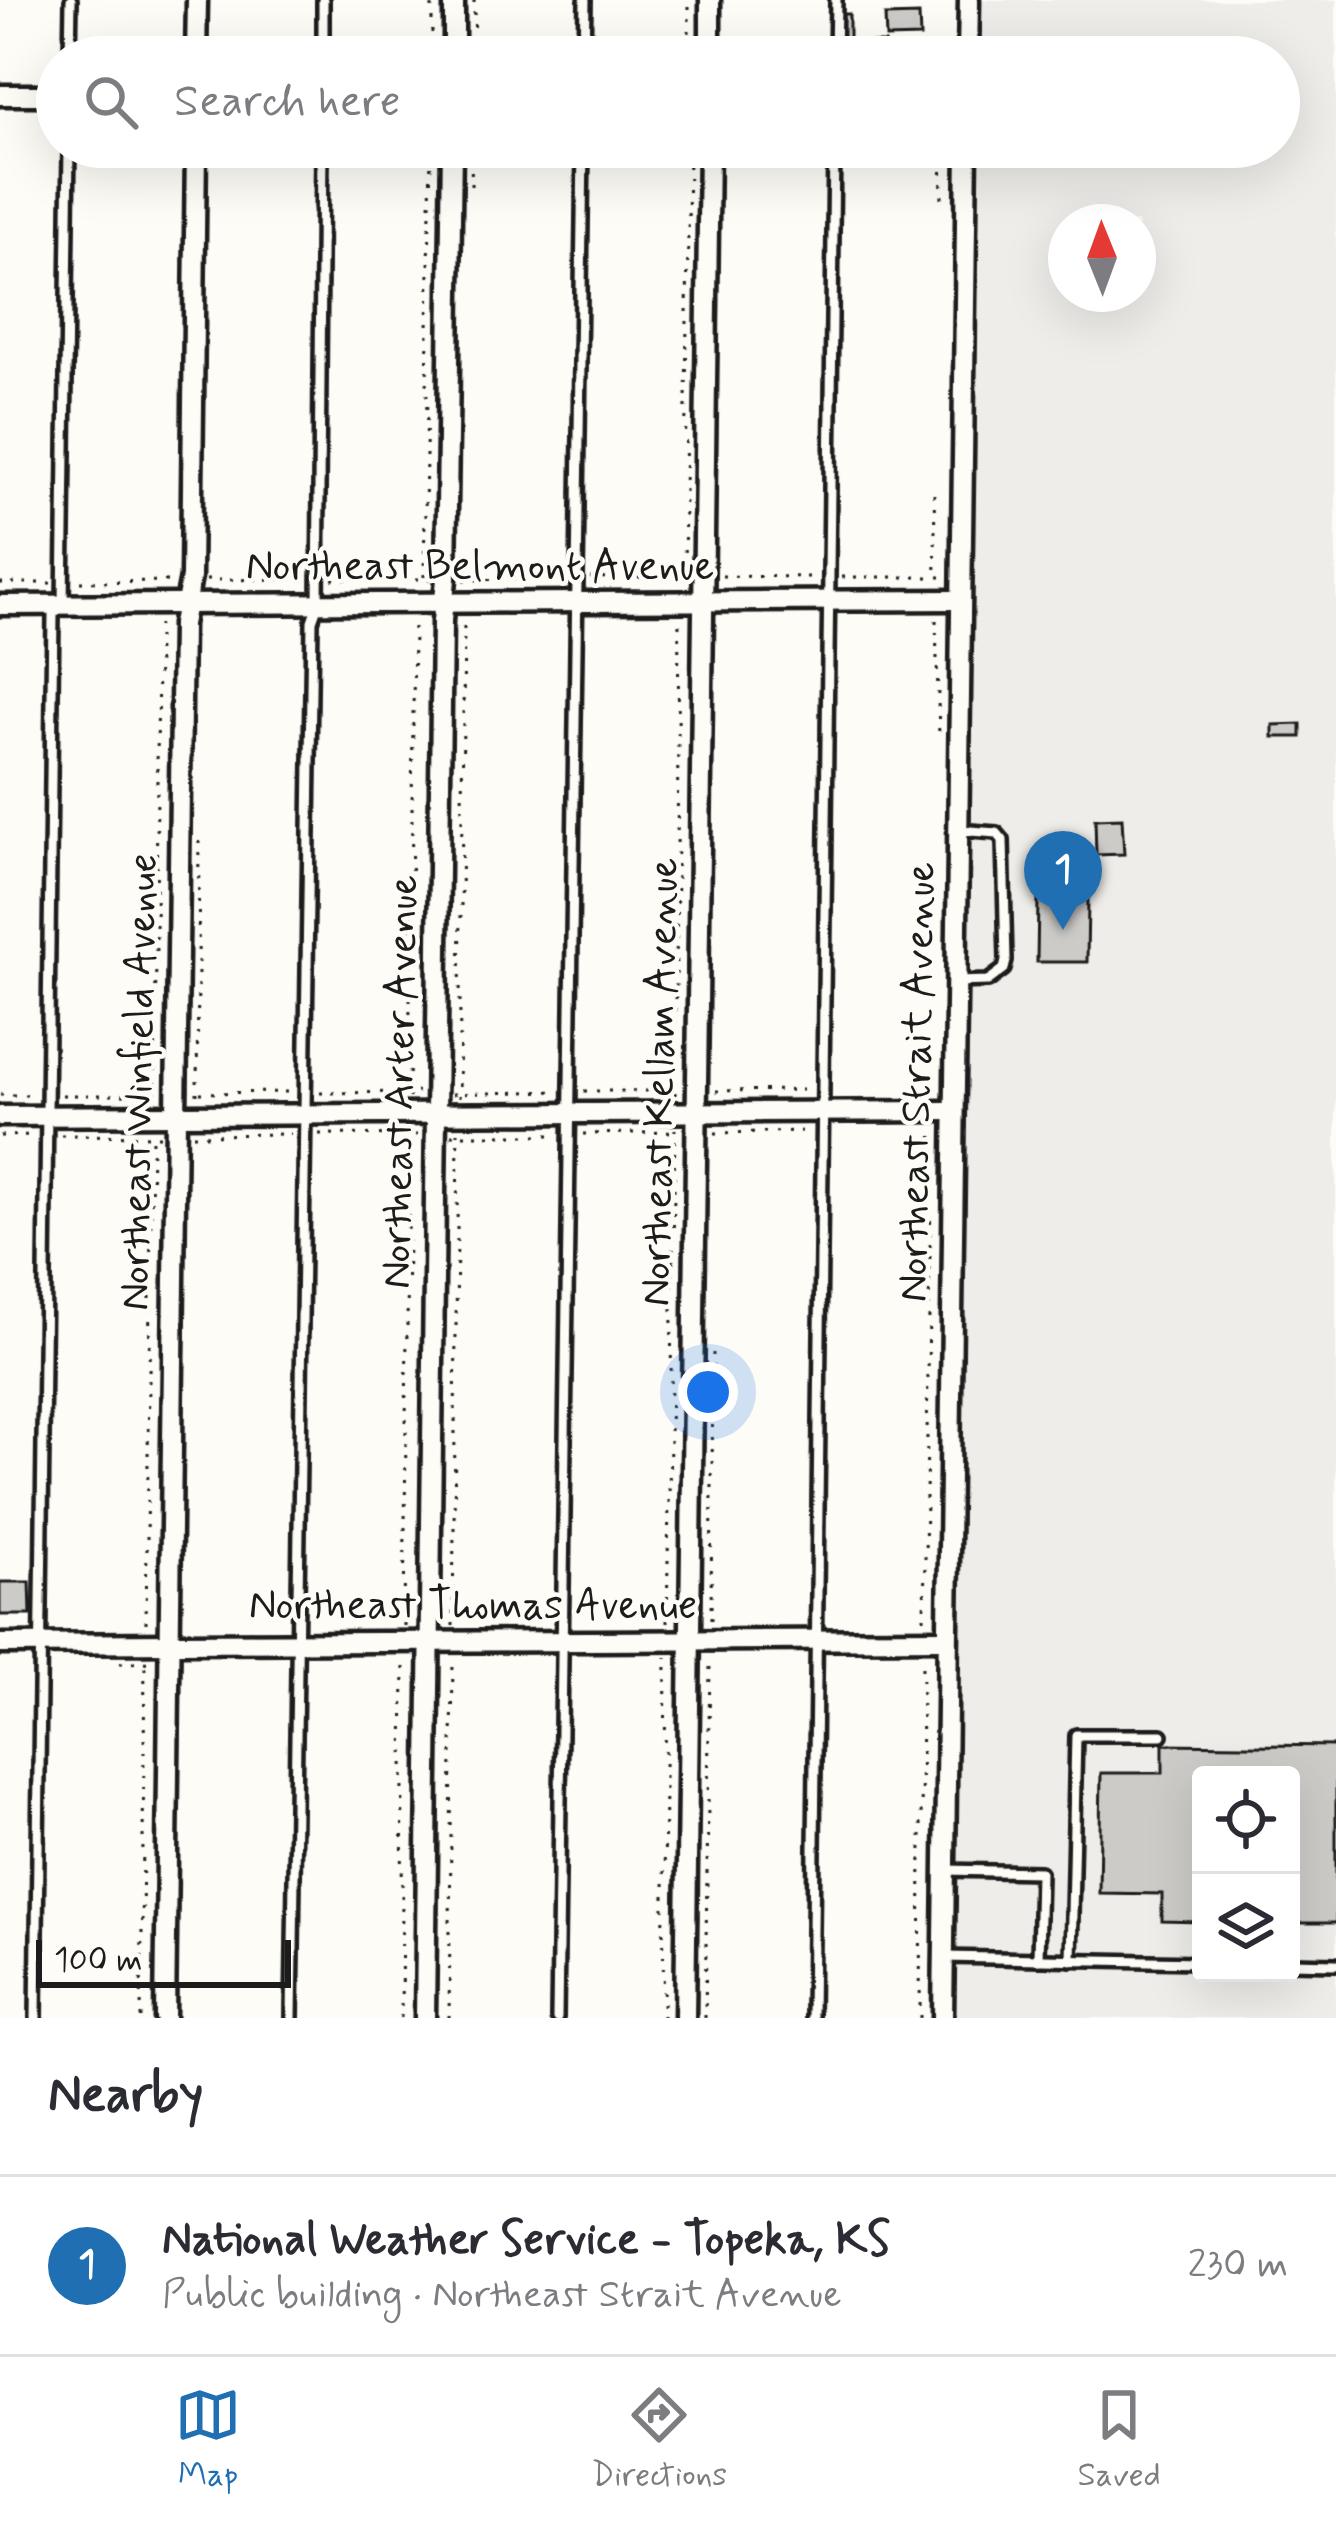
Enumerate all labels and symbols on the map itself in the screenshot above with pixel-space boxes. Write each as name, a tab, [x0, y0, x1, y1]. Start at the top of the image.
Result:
north arrow	[1048, 204, 1156, 312]
street label: Northeast Belmont Avenue	[246, 540, 714, 595]
pin: 1	[1024, 831, 1102, 930]
street label: Northeast Winfield Avenue	[109, 853, 171, 1311]
street label: Northeast Kellam Avenue	[630, 857, 692, 1307]
street label: Northeast Strait Avenue	[887, 861, 949, 1303]
street label: Northeast Arter Avenue	[370, 874, 432, 1290]
your location	[678, 1362, 738, 1422]
street label: Northeast Thomas Avenue	[249, 1579, 697, 1634]
scale bar	[36, 1934, 291, 1987]

